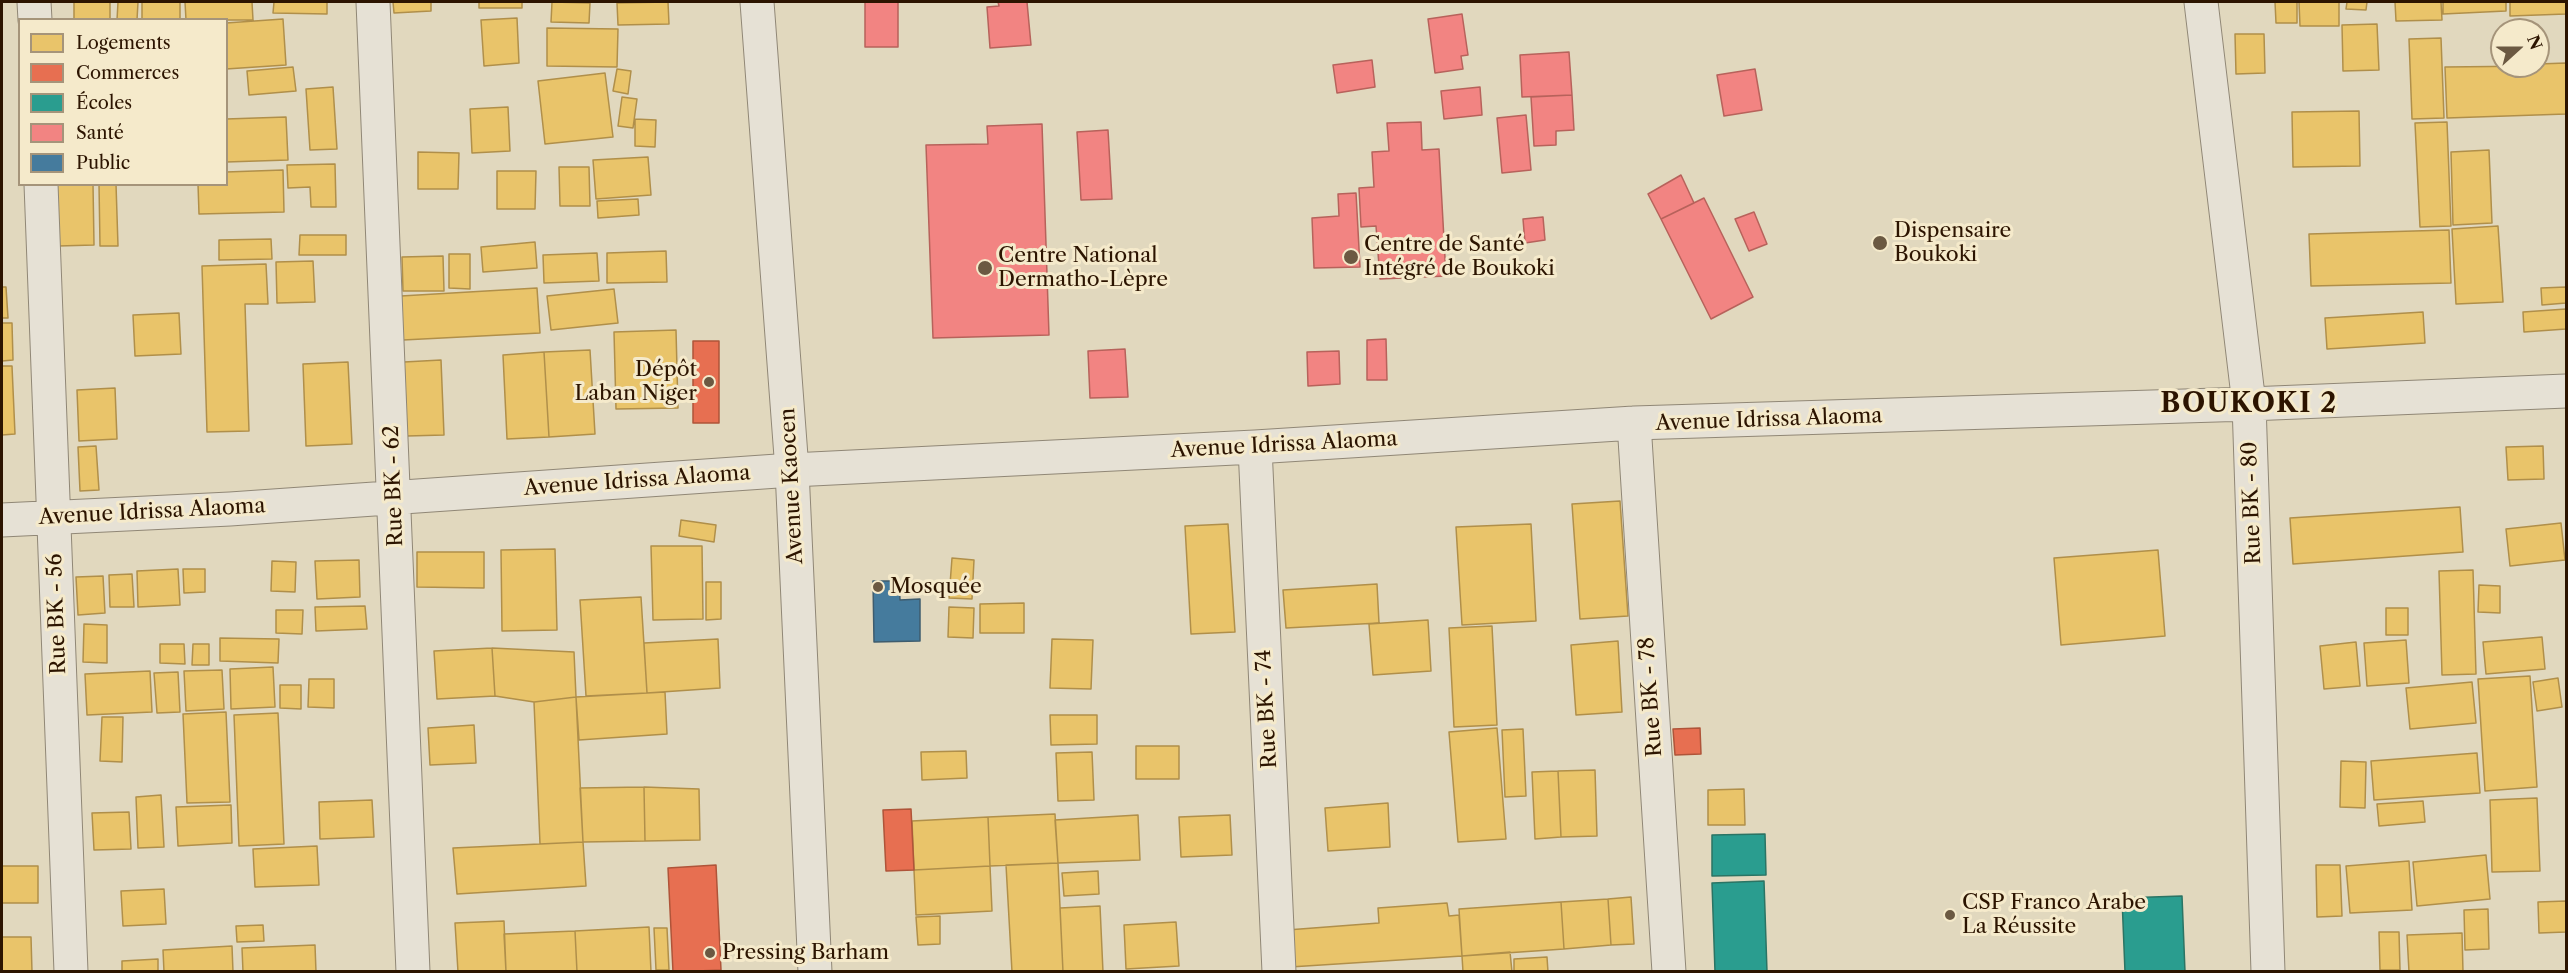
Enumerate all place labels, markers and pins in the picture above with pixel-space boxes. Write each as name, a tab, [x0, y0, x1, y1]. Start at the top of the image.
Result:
place label: Dispensaire Boukoki	[1894, 218, 2011, 268]
place label: Centre de Santé Intégré de Boukoki	[1364, 232, 1555, 282]
marker: Dispensaire Boukoki	[1871, 234, 1889, 252]
place label: Centre National Dermatho-Lèpre	[998, 243, 1168, 293]
marker: Centre de Santé Intégré de Boukoki	[1342, 248, 1360, 266]
marker: Centre National Dermatho-Lèpre	[976, 259, 994, 277]
place label: Dépôt Laban Niger	[575, 357, 697, 407]
marker: Dépôt Laban Niger	[702, 375, 716, 389]
place label: Mosquée	[890, 574, 982, 600]
marker: Mosquée	[871, 580, 885, 594]
place label: CSP Franco Arabe La Réussite	[1962, 890, 2146, 940]
marker: CSP Franco Arabe La Réussite	[1943, 908, 1957, 922]
place label: Pressing Barham	[722, 940, 889, 966]
marker: Pressing Barham	[703, 946, 717, 960]

